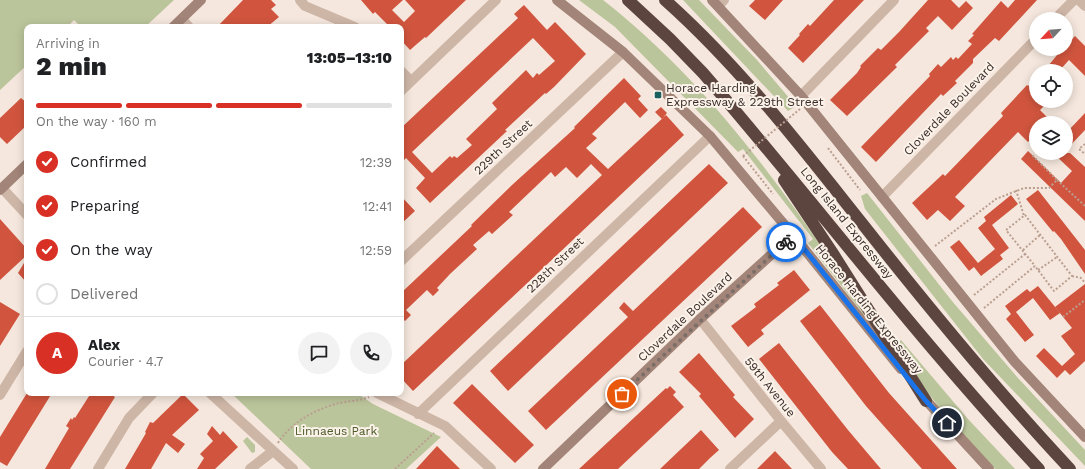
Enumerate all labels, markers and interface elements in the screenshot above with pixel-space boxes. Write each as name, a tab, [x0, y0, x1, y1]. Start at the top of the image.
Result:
north arrow	[1029, 12, 1073, 56]
map controls	[1029, 12, 1073, 160]
text: Arriving in	[36, 36, 100, 51]
text: 13:05–13:10	[307, 49, 392, 67]
text: 2 min	[36, 51, 107, 81]
street label: Cloverdale Boulevard	[901, 60, 997, 158]
button: locate	[1029, 64, 1073, 108]
place label: Horace Harding Expressway & 229th Street	[666, 81, 823, 109]
marker: Horace Harding Expressway & 229th Street	[653, 90, 663, 100]
text: On the way · 160 m	[36, 114, 157, 129]
button: layers	[1029, 116, 1073, 160]
street label: 229th Street	[471, 117, 535, 177]
icon: check	[36, 151, 58, 173]
text: Confirmed	[70, 153, 147, 171]
text: 12:39	[360, 155, 392, 170]
street label: Long Island Expressway	[798, 164, 897, 282]
icon: check	[36, 195, 58, 217]
text: Preparing	[70, 197, 139, 215]
text: 12:41	[363, 199, 392, 214]
courier	[766, 222, 806, 262]
icon: bike	[775, 231, 797, 253]
street label: 228th Street	[523, 234, 587, 296]
icon: check	[36, 239, 58, 261]
text: On the way	[70, 241, 152, 259]
street label: Horace Harding Expressway	[813, 242, 926, 377]
text: 12:59	[360, 243, 392, 258]
street label: Cloverdale Boulevard	[635, 270, 735, 364]
text: Delivered	[70, 285, 138, 303]
button: chat	[298, 332, 340, 374]
button: phone	[350, 332, 392, 374]
text: Alex	[88, 336, 120, 354]
text: A	[52, 344, 62, 362]
text: Courier · 4.7	[88, 354, 163, 369]
street label: 59th Avenue	[742, 354, 798, 420]
pin	[605, 377, 639, 411]
icon: bag	[611, 383, 633, 405]
pin	[930, 406, 964, 440]
icon: home	[936, 412, 958, 434]
park label: Linnaeus Park	[295, 424, 377, 438]

